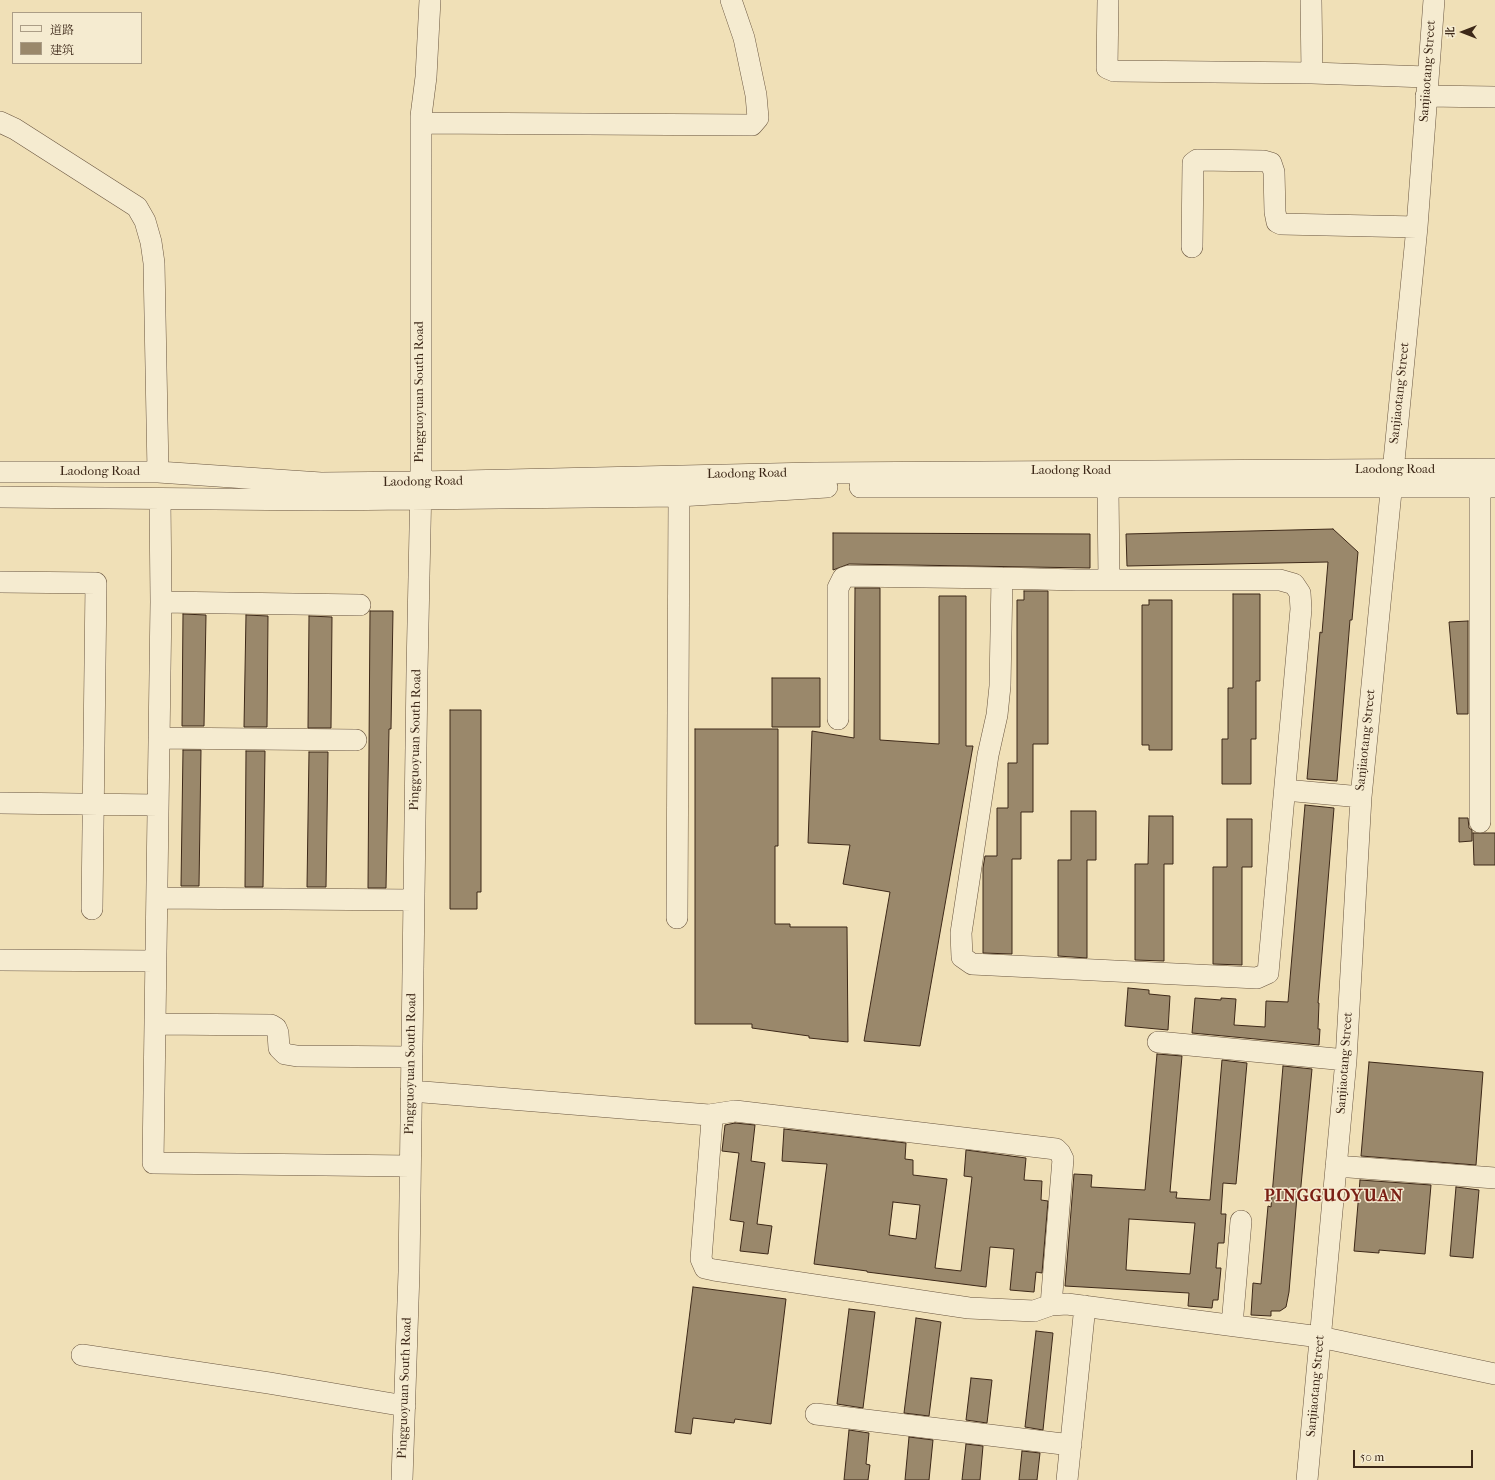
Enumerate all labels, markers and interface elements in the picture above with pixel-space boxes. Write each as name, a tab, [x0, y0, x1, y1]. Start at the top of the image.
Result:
legend	[12, 12, 142, 64]
north arrow	[1443, 12, 1483, 52]
street label: Sanjiaotang Street	[1417, 19, 1439, 123]
text: 道路	[50, 23, 74, 37]
text: 北	[1444, 27, 1457, 38]
text: 建筑	[50, 43, 74, 57]
street label: Pingguoyuan South Road	[412, 321, 428, 463]
street label: Sanjiaotang Street	[1387, 341, 1413, 445]
street label: Laodong Road	[1355, 462, 1435, 478]
street label: Laodong Road	[1031, 463, 1111, 479]
street label: Laodong Road	[60, 464, 140, 480]
street label: Laodong Road	[707, 466, 787, 482]
street label: Laodong Road	[383, 474, 463, 490]
street label: Pingguoyuan South Road	[407, 669, 425, 811]
street label: Sanjiaotang Street	[1353, 688, 1379, 792]
street label: Pingguoyuan South Road	[402, 993, 420, 1135]
street label: Sanjiaotang Street	[1334, 1011, 1356, 1115]
district label: PINGGUOYUAN	[1264, 1187, 1404, 1207]
street label: Pingguoyuan South Road	[395, 1317, 415, 1459]
street label: Sanjiaotang Street	[1304, 1334, 1328, 1438]
scale bar	[1355, 1442, 1475, 1468]
text: 50 m	[1360, 1450, 1384, 1464]

